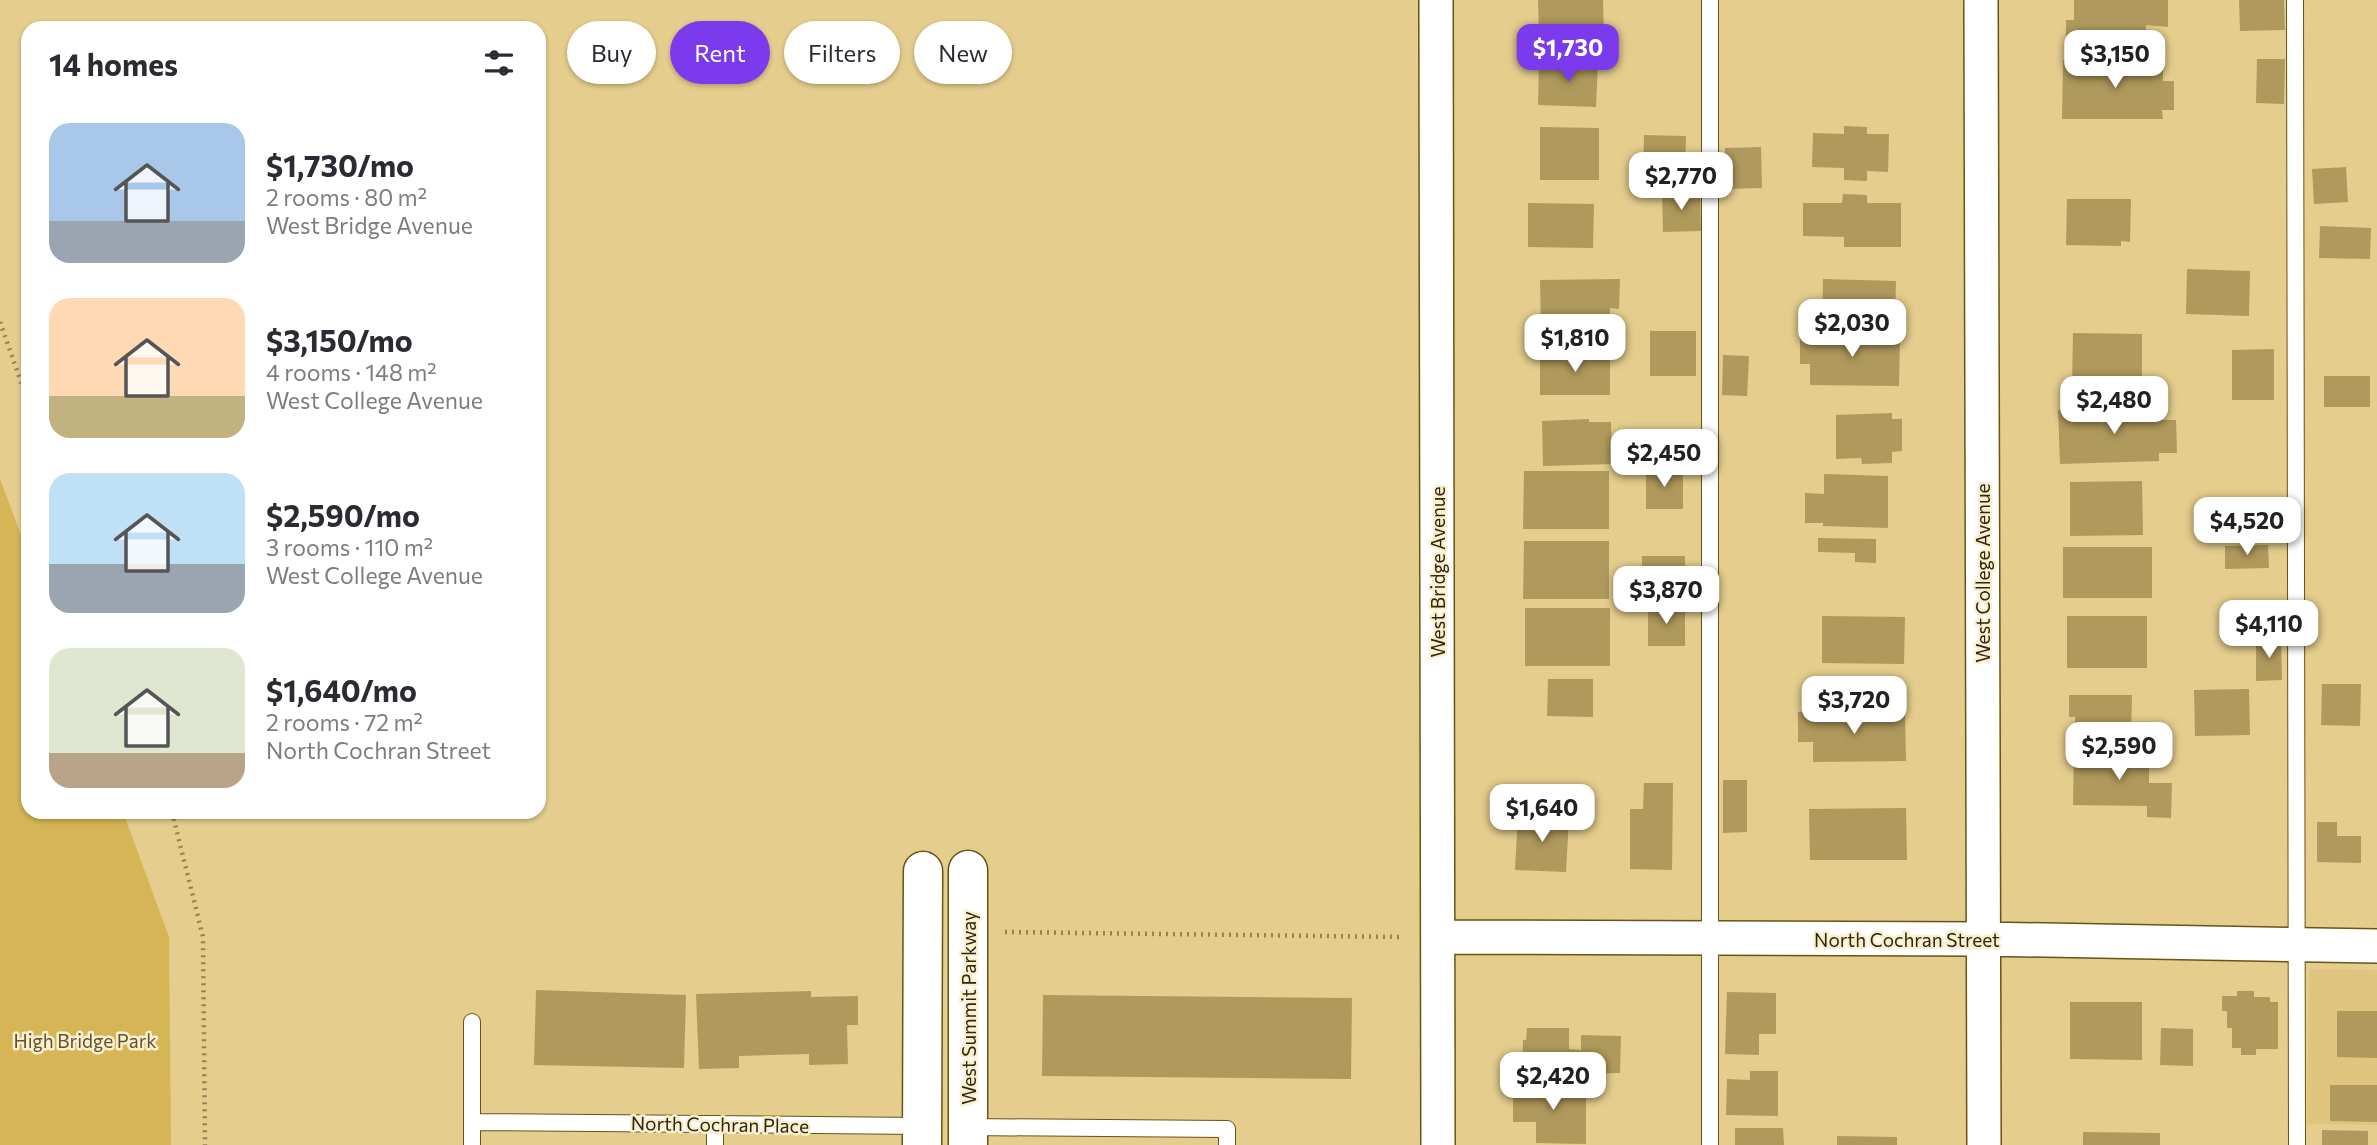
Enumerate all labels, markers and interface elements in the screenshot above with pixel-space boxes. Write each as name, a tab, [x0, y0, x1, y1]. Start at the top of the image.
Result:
chip: Buy	[567, 21, 656, 84]
chip: Rent	[670, 21, 770, 84]
chip: Filters	[784, 21, 900, 84]
chip: New	[914, 21, 1012, 84]
pin: $1,730	[1511, 24, 1625, 84]
pin: $3,150	[2058, 31, 2172, 90]
text: $1,730	[1533, 33, 1603, 61]
text: $3,150	[2080, 39, 2150, 67]
icon: filters	[480, 44, 518, 82]
text: 14 homes	[49, 45, 178, 82]
text: $1,730/mo	[266, 146, 414, 183]
icon: home	[105, 151, 189, 235]
pin: $2,770	[1624, 152, 1738, 212]
text: $2,770	[1645, 161, 1717, 189]
text: 2 rooms · 80 m²	[266, 183, 427, 211]
text: West Bridge Avenue	[266, 211, 473, 239]
pin: $2,030	[1795, 300, 1909, 359]
text: $2,030	[1814, 308, 1890, 336]
pin: $1,810	[1518, 314, 1632, 374]
text: $3,150/mo	[266, 321, 413, 358]
text: $1,810	[1541, 323, 1609, 351]
icon: home	[105, 326, 189, 410]
text: 4 rooms · 148 m²	[266, 358, 437, 386]
pin: $2,480	[2057, 376, 2171, 436]
text: $2,480	[2076, 385, 2152, 413]
text: West College Avenue	[266, 386, 483, 414]
pin: $2,450	[1607, 430, 1721, 489]
text: $2,450	[1627, 438, 1701, 466]
street label: West College Avenue	[1971, 483, 1994, 663]
street label: West Bridge Avenue	[1426, 487, 1449, 657]
text: $2,590/mo	[266, 496, 420, 533]
pin: $4,520	[2190, 498, 2304, 557]
icon: home	[105, 501, 189, 585]
text: $4,520	[2210, 506, 2284, 534]
text: 3 rooms · 110 m²	[266, 533, 433, 561]
text: West College Avenue	[266, 561, 483, 589]
pin: $3,870	[1609, 566, 1723, 626]
text: $3,870	[1629, 575, 1703, 603]
pin: $4,110	[2212, 600, 2326, 660]
text: $4,110	[2235, 609, 2303, 637]
text: $1,640/mo	[266, 671, 417, 708]
icon: home	[105, 676, 189, 760]
pin: $3,720	[1797, 676, 1911, 736]
text: $3,720	[1818, 685, 1890, 713]
text: 2 rooms · 72 m²	[266, 708, 423, 736]
pin: $2,590	[2062, 722, 2176, 782]
text: $2,590	[2082, 731, 2156, 759]
text: North Cochran Street	[266, 736, 491, 764]
pin: $1,640	[1485, 784, 1599, 844]
text: $1,640	[1506, 793, 1578, 821]
street label: West Summit Parkway	[957, 911, 980, 1105]
street label: North Cochran Street	[1814, 928, 2000, 951]
park label: High Bridge Park	[13, 1029, 157, 1052]
pin: $2,420	[1496, 1052, 1610, 1112]
text: $2,420	[1516, 1061, 1590, 1089]
street label: North Cochran Place	[631, 1111, 809, 1137]

